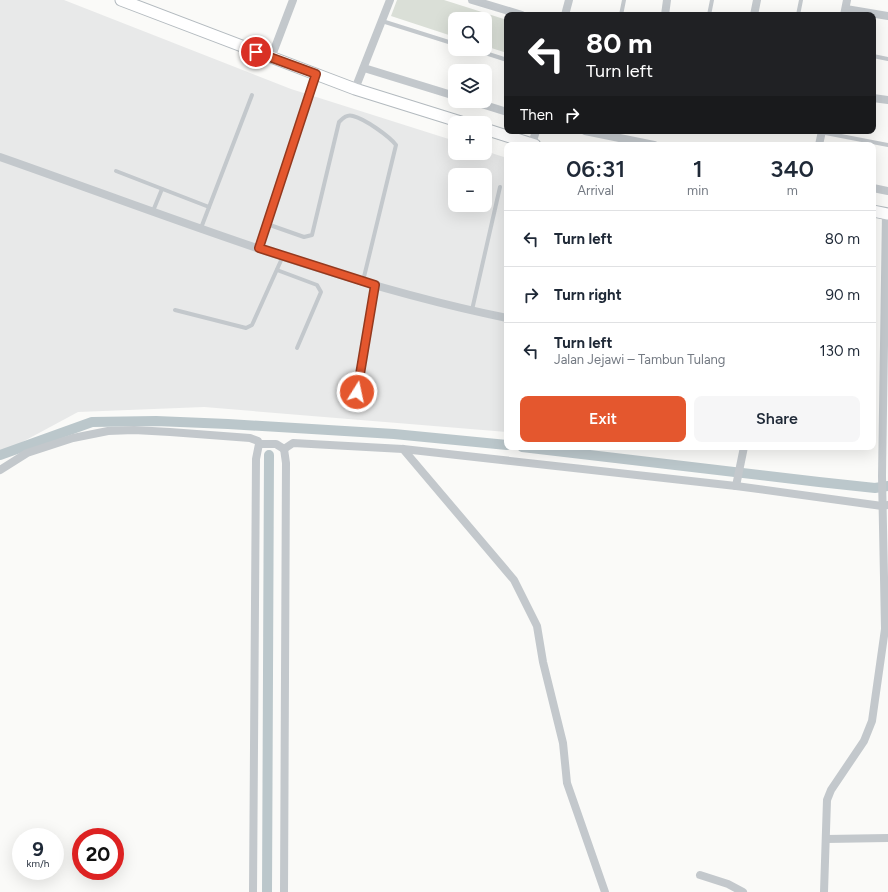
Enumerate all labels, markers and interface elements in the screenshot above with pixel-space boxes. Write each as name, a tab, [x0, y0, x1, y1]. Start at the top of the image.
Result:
map controls	[448, 12, 492, 212]
button: search	[448, 12, 492, 56]
text: 80 m	[586, 26, 652, 60]
icon: left	[520, 28, 572, 80]
pin	[239, 35, 273, 69]
icon: arrive	[245, 41, 267, 63]
text: Turn left	[586, 60, 653, 82]
button: layers	[448, 64, 492, 108]
icon: right	[561, 104, 583, 126]
text: Then	[520, 106, 553, 124]
button: +	[448, 116, 492, 160]
text: 06:31	[566, 154, 625, 183]
text: 1	[693, 154, 703, 183]
text: 340	[770, 154, 814, 183]
button: −	[448, 168, 492, 212]
text: Arrival	[577, 183, 614, 198]
text: min	[687, 183, 708, 198]
text: m	[787, 183, 798, 198]
icon: left	[520, 228, 542, 250]
text: Turn left	[554, 230, 612, 248]
text: 80 m	[825, 230, 860, 248]
icon: right	[520, 284, 542, 306]
text: Turn right	[554, 286, 622, 304]
text: 90 m	[825, 286, 860, 304]
text: Turn left	[554, 334, 612, 352]
icon: left	[520, 340, 542, 362]
text: 130 m	[820, 342, 860, 360]
text: Jalan Jejawi – Tambun Tulang	[554, 352, 726, 367]
position arrow	[336, 371, 378, 413]
button: Exit	[520, 396, 686, 442]
button: Share	[694, 396, 860, 442]
speed limit sign: 20	[72, 828, 124, 880]
text: 9	[32, 837, 44, 861]
text: km/h	[27, 857, 49, 870]

